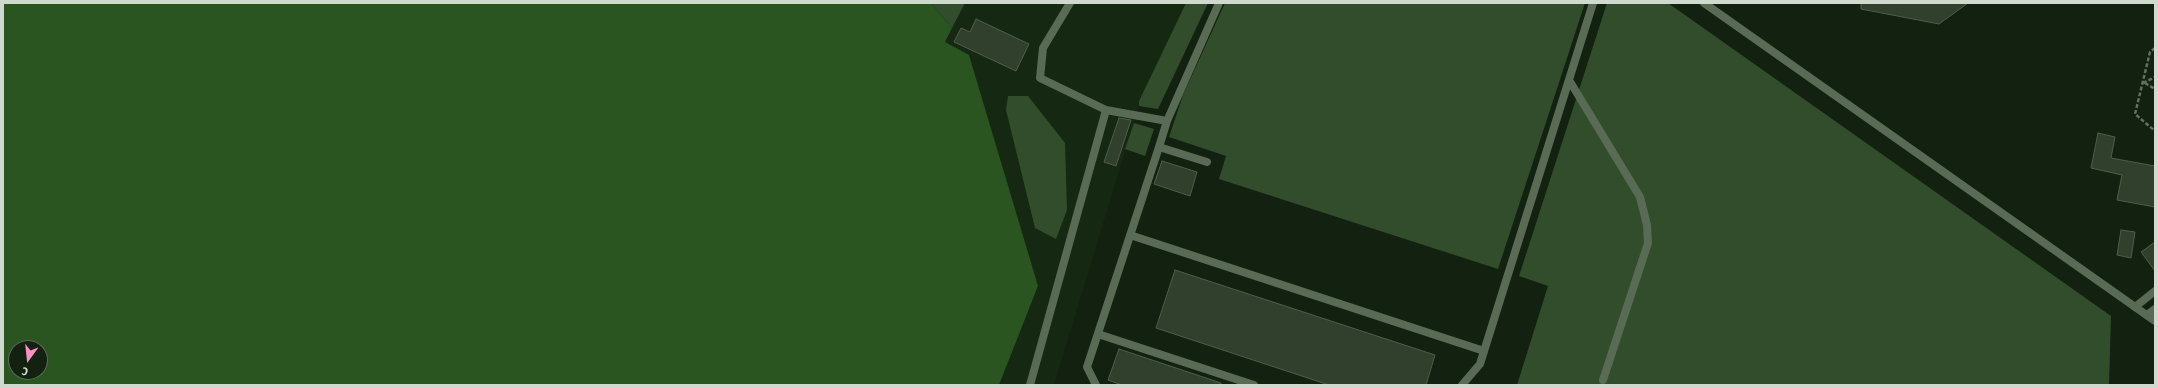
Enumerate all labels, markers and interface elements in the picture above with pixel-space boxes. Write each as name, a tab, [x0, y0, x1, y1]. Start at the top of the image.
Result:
north arrow	[8, 340, 48, 380]
text: С	[21, 364, 29, 378]

